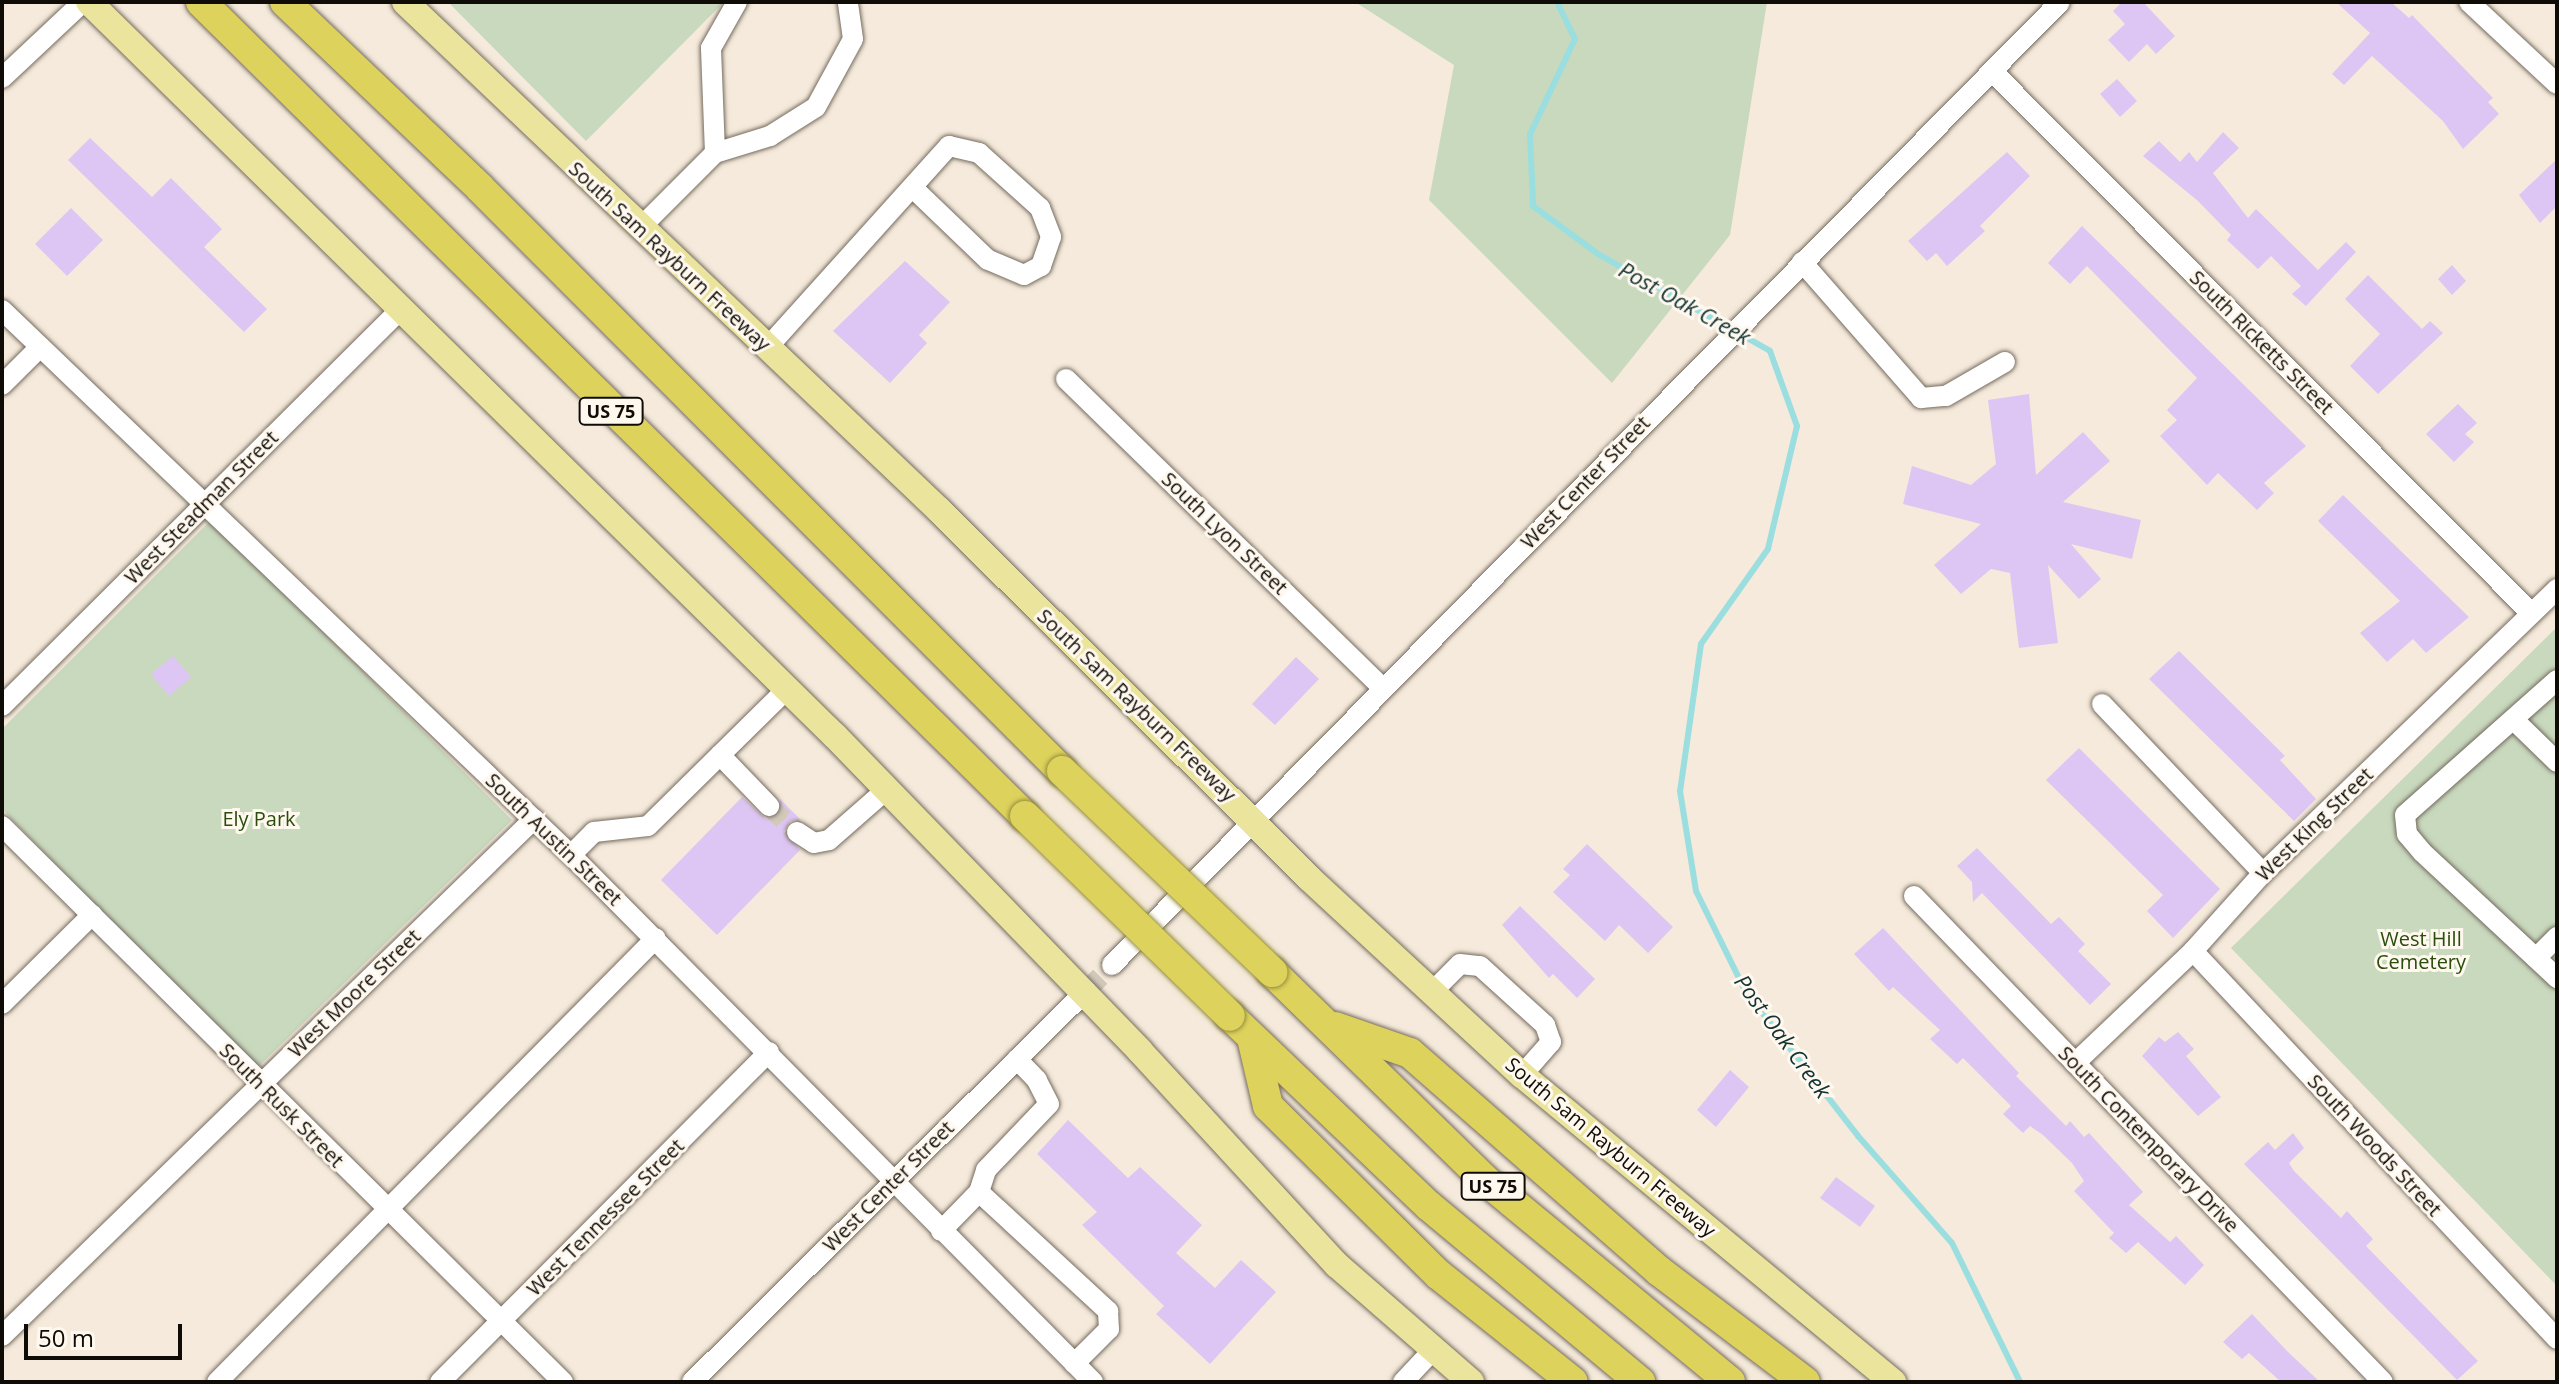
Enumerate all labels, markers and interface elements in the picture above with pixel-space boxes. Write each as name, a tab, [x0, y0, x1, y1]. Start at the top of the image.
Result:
street label: South Sam Rayburn Freeway	[564, 156, 776, 356]
water label: Post Oak Creek	[1615, 256, 1755, 350]
street label: South Ricketts Street	[2185, 265, 2339, 419]
road number: US 75	[577, 397, 645, 425]
street label: West Center Street	[1516, 411, 1654, 553]
street label: West Steadman Street	[119, 425, 283, 589]
street label: South Lyon Street	[1157, 467, 1293, 599]
street label: South Sam Rayburn Freeway	[1033, 604, 1241, 806]
street label: West King Street	[2251, 762, 2377, 886]
street label: South Austin Street	[481, 768, 627, 910]
park label: Ely Park	[222, 806, 296, 830]
street label: West Moore Street	[283, 924, 425, 1062]
park label: West Hill Cemetery	[2376, 927, 2466, 974]
water label: Post Oak Creek	[1729, 969, 1837, 1103]
street label: South Rusk Street	[215, 1038, 349, 1172]
street label: South Contemporary Drive	[2054, 1041, 2244, 1237]
street label: South Sam Rayburn Freeway	[1501, 1052, 1721, 1242]
street label: South Woods Street	[2303, 1069, 2447, 1221]
street label: West Center Street	[818, 1116, 958, 1256]
street label: West Tennessee Street	[522, 1134, 688, 1300]
road number: US 75	[1459, 1172, 1527, 1200]
scale bar	[28, 1308, 186, 1358]
text: 50 m	[38, 1321, 94, 1354]

